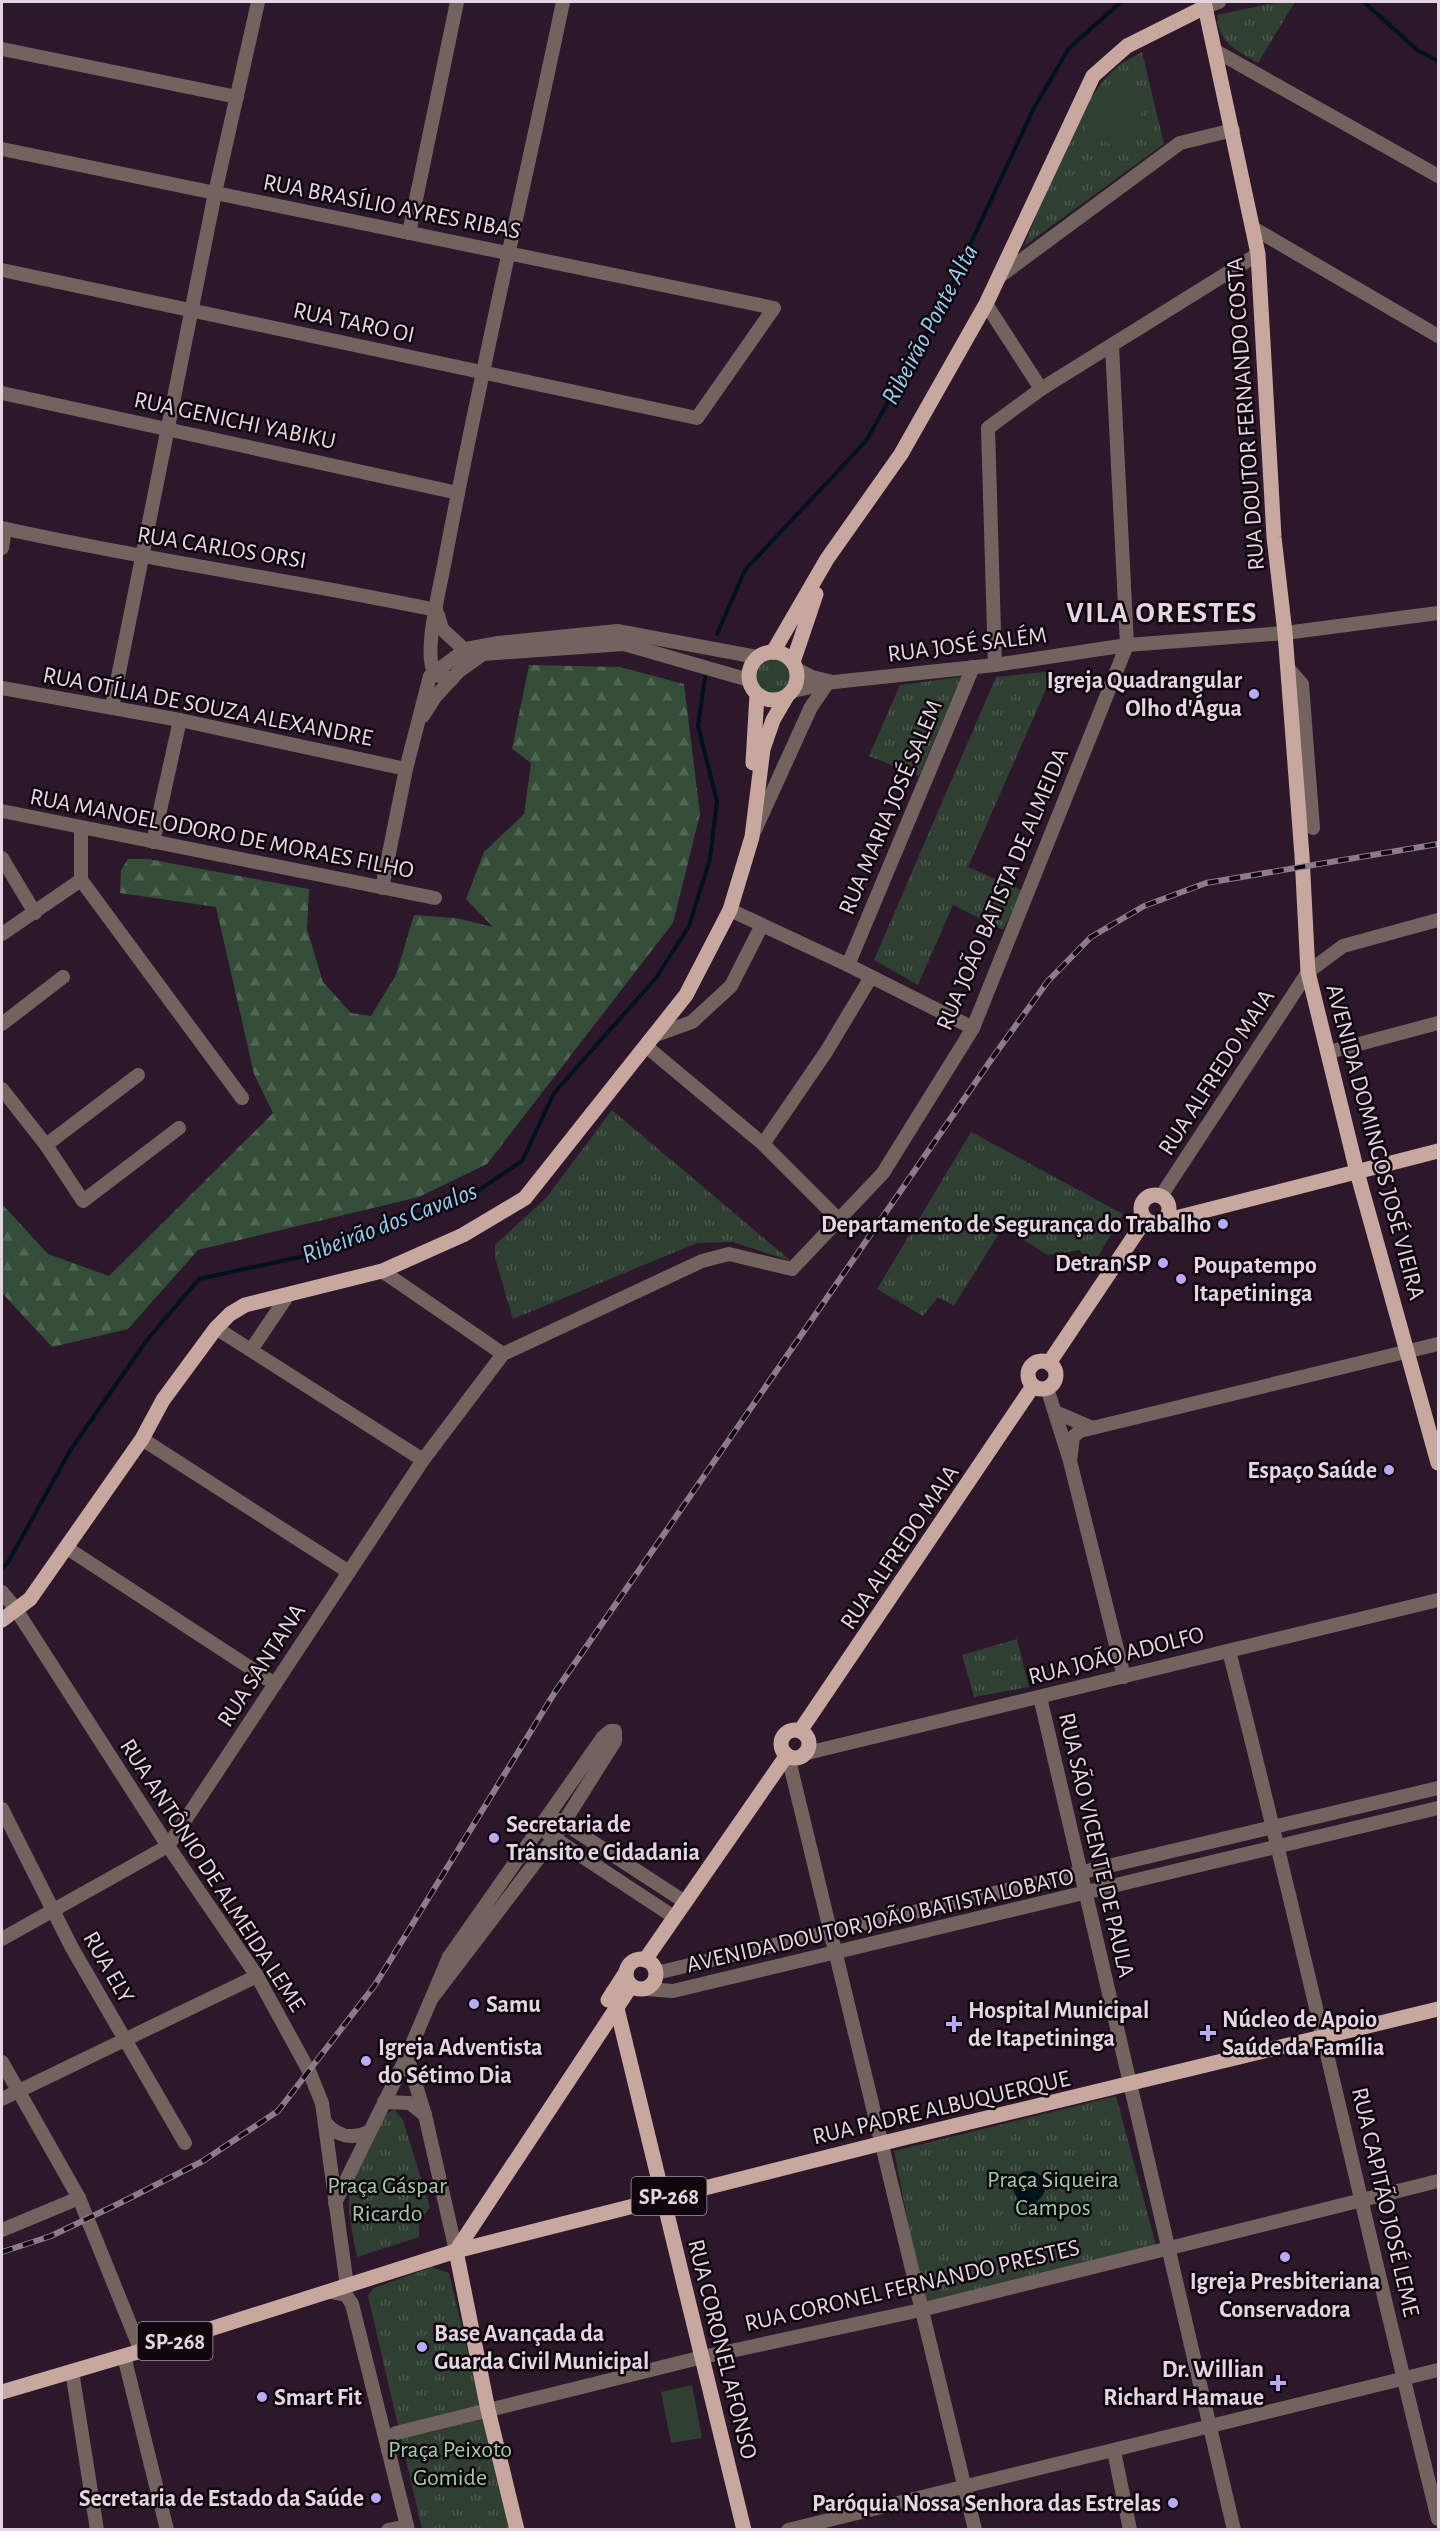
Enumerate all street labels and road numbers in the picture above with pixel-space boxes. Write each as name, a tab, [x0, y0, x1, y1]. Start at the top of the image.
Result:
street label: RUA BRASÍLIO AYRES RIBAS	[261, 168, 523, 244]
street label: RUA DOUTOR FERNANDO COSTA	[1223, 256, 1269, 571]
street label: RUA TARO OI	[291, 298, 417, 348]
street label: RUA GENICHI YABIKU	[132, 388, 338, 454]
street label: RUA CARLOS ORSI	[136, 523, 308, 573]
street label: RUA JOSÉ SALÉM	[886, 621, 1048, 667]
street label: RUA OTÍLIA DE SOUZA ALEXANDRE	[41, 661, 376, 751]
street label: RUA MARIA JOSÉ SALEM	[833, 696, 947, 918]
street label: RUA JOÃO BATISTA DE ALMEIDA	[931, 744, 1073, 1034]
street label: RUA MANOEL ODORO DE MORAES FILHO	[28, 785, 416, 883]
street label: AVENIDA DOMINGOS JOSÉ VIEIRA	[1321, 981, 1431, 1303]
street label: RUA ALFREDO MAIA	[1154, 985, 1279, 1160]
street label: RUA ALFREDO MAIA	[836, 1461, 964, 1634]
street label: RUA SANTANA	[213, 1600, 310, 1731]
street label: RUA JOÃO ADOLFO	[1025, 1621, 1207, 1689]
street label: RUA SÃO VICENTE DE PAULA	[1054, 1710, 1140, 1980]
street label: RUA ANTÔNIO DE ALMEIDA LEME	[115, 1734, 311, 2017]
street label: AVENIDA DOUTOR JOÃO BATISTA LOBATO	[684, 1863, 1076, 1977]
street label: RUA ELY	[78, 1928, 138, 2008]
street label: RUA PADRE ALBUQUERQUE	[810, 2067, 1073, 2149]
street label: RUA CAPITÃO JOSÉ LEME	[1347, 2085, 1425, 2320]
road number: SP-268	[632, 2177, 706, 2215]
street label: RUA CORONEL FERNANDO PRESTES	[742, 2236, 1082, 2336]
street label: RUA CORONEL AFONSO	[683, 2237, 761, 2462]
road number: SP-268	[138, 2322, 213, 2360]

